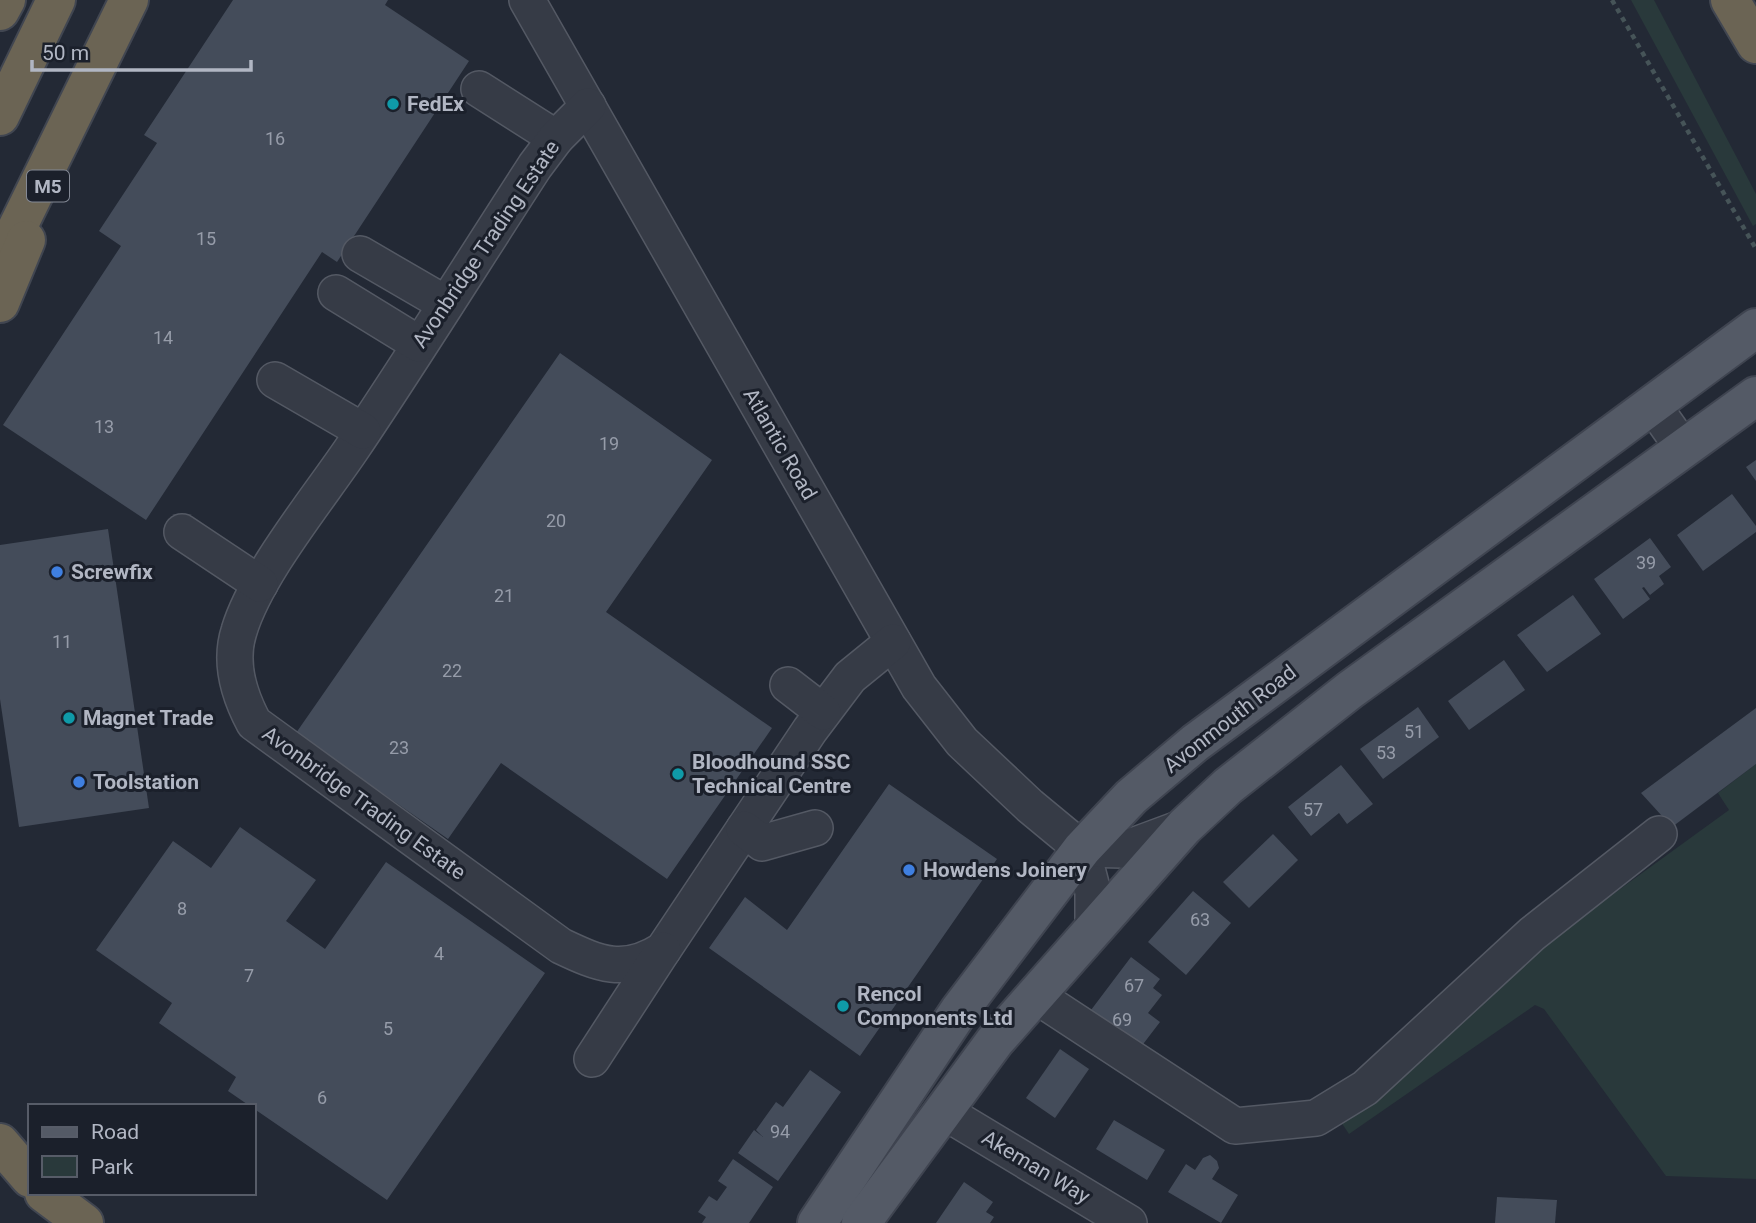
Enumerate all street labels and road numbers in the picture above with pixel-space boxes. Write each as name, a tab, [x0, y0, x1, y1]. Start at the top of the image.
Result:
street label: Avonbridge Trading Estate	[408, 136, 564, 352]
road number: M5	[27, 170, 69, 202]
street label: Atlantic Road	[738, 384, 822, 504]
street label: Avonmouth Road	[1159, 660, 1301, 778]
street label: Avonbridge Trading Estate	[258, 721, 470, 885]
street label: Akeman Way	[978, 1125, 1094, 1209]

